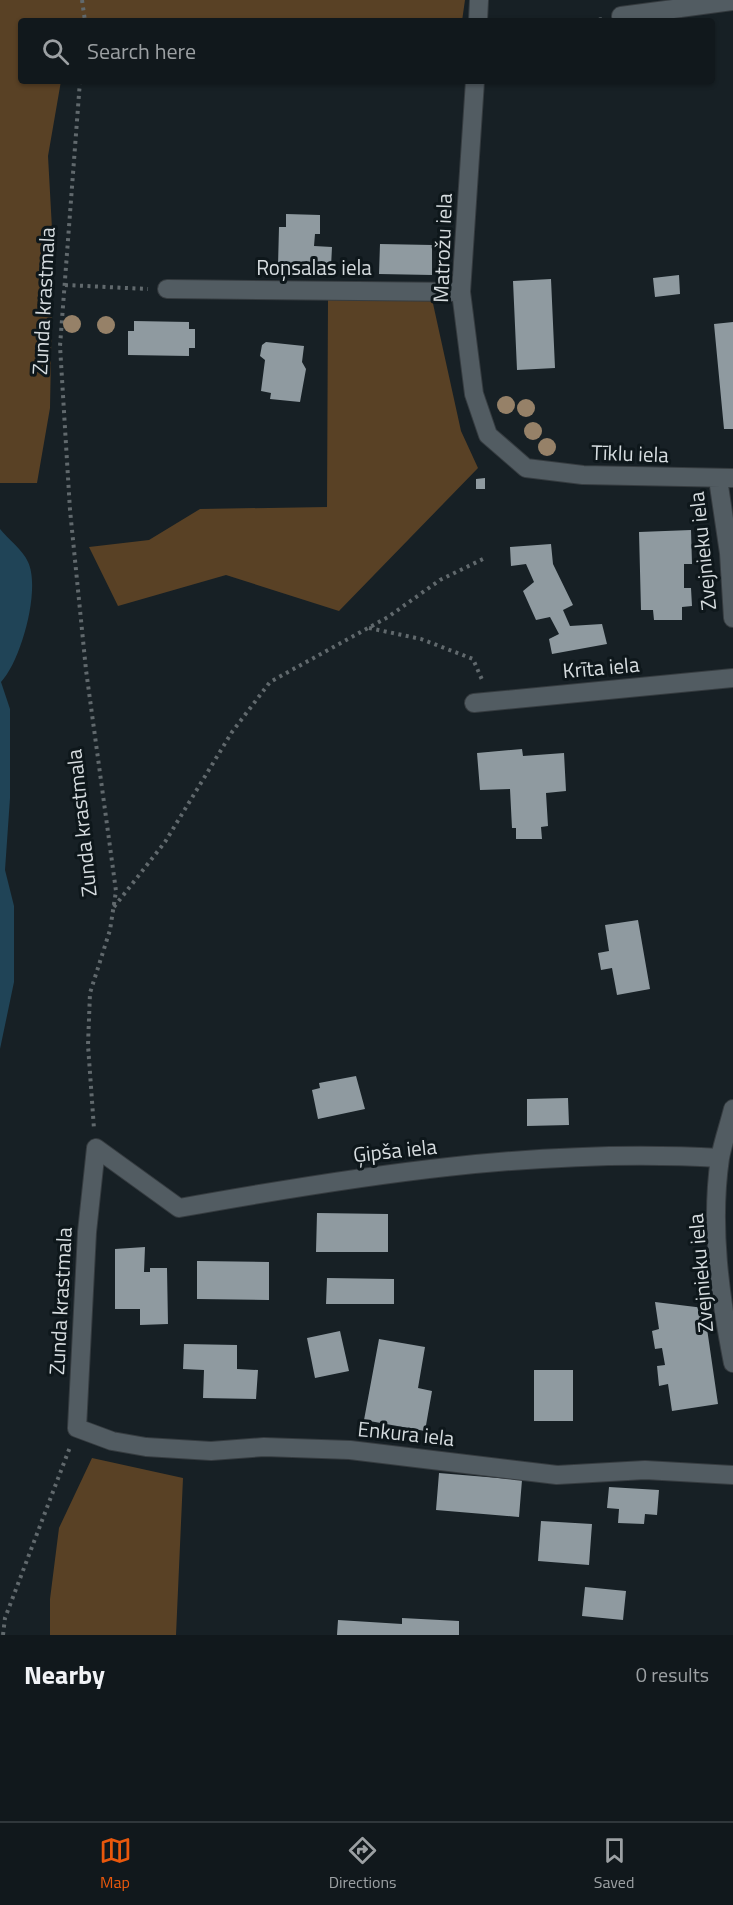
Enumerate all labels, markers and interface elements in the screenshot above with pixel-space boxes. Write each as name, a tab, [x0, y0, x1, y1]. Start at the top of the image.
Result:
search box	[18, 18, 715, 84]
text: Search here	[87, 34, 196, 68]
icon: search	[39, 35, 72, 68]
street label: Matrožu iela	[424, 192, 460, 303]
street label: Zunda krastmala	[23, 226, 63, 376]
street label: Roņsalas iela	[256, 251, 372, 283]
street label: Tīklu iela	[591, 436, 670, 470]
street label: Zvejnieku iela	[680, 490, 724, 612]
street label: Krīta iela	[561, 648, 641, 686]
street label: Zunda krastmala	[57, 747, 105, 898]
street label: Ģipša iela	[351, 1130, 439, 1170]
street label: Zvejnieku iela	[679, 1212, 721, 1334]
street label: Zunda krastmala	[40, 1226, 80, 1376]
street label: Enkura iela	[356, 1412, 457, 1454]
text: Nearby	[24, 1655, 105, 1694]
text: 0 results	[636, 1659, 709, 1690]
tab: Map	[99, 1834, 132, 1894]
tab: Directions	[329, 1834, 397, 1894]
tab: Saved	[594, 1834, 634, 1894]

